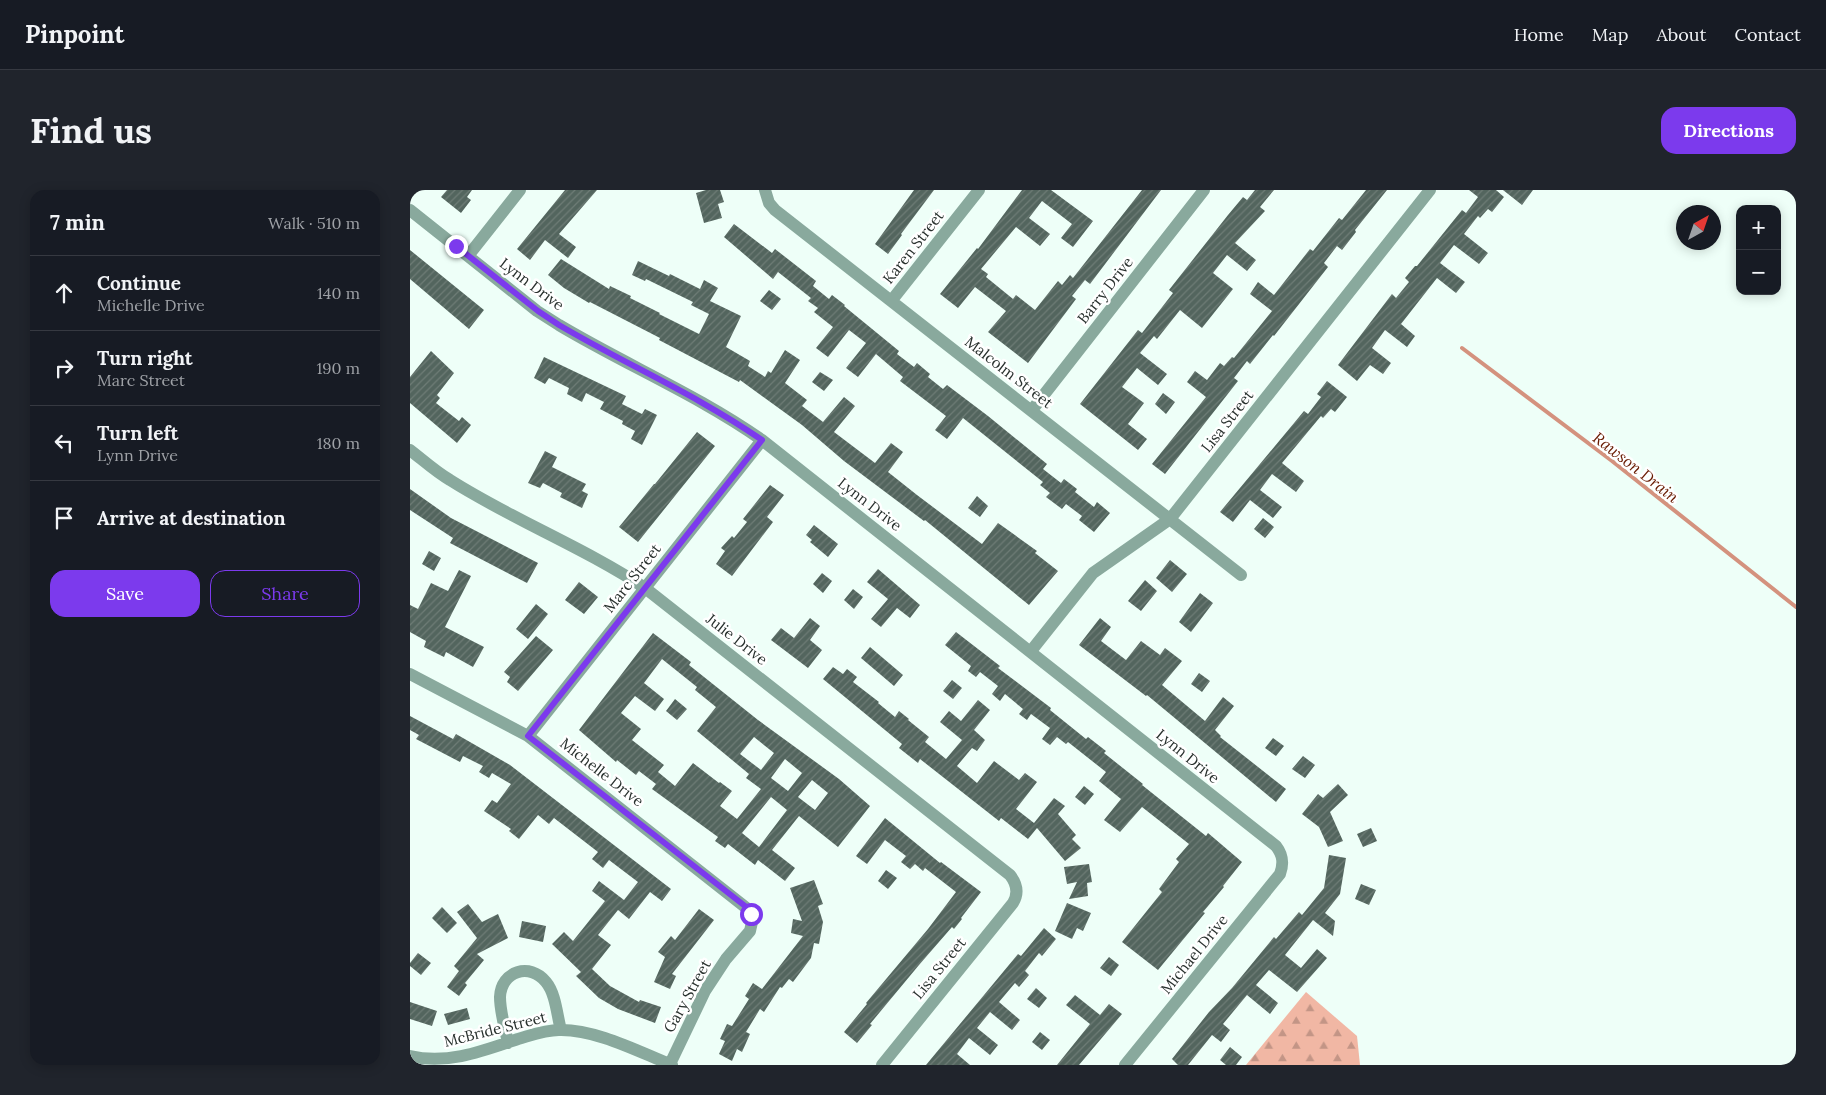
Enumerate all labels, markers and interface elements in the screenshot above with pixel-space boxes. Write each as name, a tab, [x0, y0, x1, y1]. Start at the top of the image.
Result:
text: Pinpoint	[25, 19, 124, 50]
text: Home	[1514, 23, 1564, 46]
text: Map	[1592, 23, 1628, 46]
text: About	[1656, 23, 1706, 46]
text: Contact	[1734, 23, 1801, 46]
button: Directions	[1661, 107, 1796, 154]
text: Find us	[30, 108, 152, 153]
north arrow	[1676, 205, 1721, 250]
map controls	[1736, 205, 1781, 295]
button: +	[1736, 205, 1781, 250]
street label: Karen Street	[878, 206, 948, 288]
text: 7 min	[50, 209, 105, 236]
text: Walk · 510 m	[268, 213, 360, 233]
route end	[445, 235, 468, 258]
button: −	[1736, 250, 1781, 295]
street label: Barry Drive	[1073, 253, 1137, 327]
street label: Lynn Drive	[496, 254, 568, 314]
text: Continue	[97, 271, 181, 295]
icon: ahead	[50, 279, 78, 307]
text: 140 m	[317, 283, 360, 303]
text: Michelle Drive	[97, 295, 205, 315]
street label: Malcolm Street	[961, 332, 1057, 412]
text: Turn right	[97, 346, 193, 370]
icon: right	[50, 354, 78, 382]
text: 190 m	[316, 358, 360, 378]
text: Marc Street	[97, 370, 185, 390]
street label: Lisa Street	[1197, 386, 1257, 456]
text: Turn left	[97, 421, 178, 445]
water label: Rawson Drain	[1589, 427, 1683, 507]
icon: left	[50, 429, 78, 457]
text: 180 m	[317, 433, 360, 453]
text: Lynn Drive	[97, 445, 178, 465]
street label: Lynn Drive	[834, 473, 906, 535]
icon: arrive	[50, 504, 78, 532]
text: Arrive at destination	[97, 506, 286, 530]
street label: Marc Street	[599, 540, 665, 616]
button: Save	[50, 570, 200, 617]
button: Share	[210, 570, 360, 617]
street label: Julie Drive	[702, 609, 771, 669]
street label: Lynn Drive	[1153, 725, 1223, 787]
street label: Michelle Drive	[556, 733, 648, 811]
route start	[740, 903, 763, 926]
street label: Michael Drive	[1156, 911, 1232, 997]
street label: Lisa Street	[908, 933, 970, 1003]
street label: Gary Street	[659, 956, 715, 1036]
street label: McBride Street	[442, 1007, 548, 1051]

